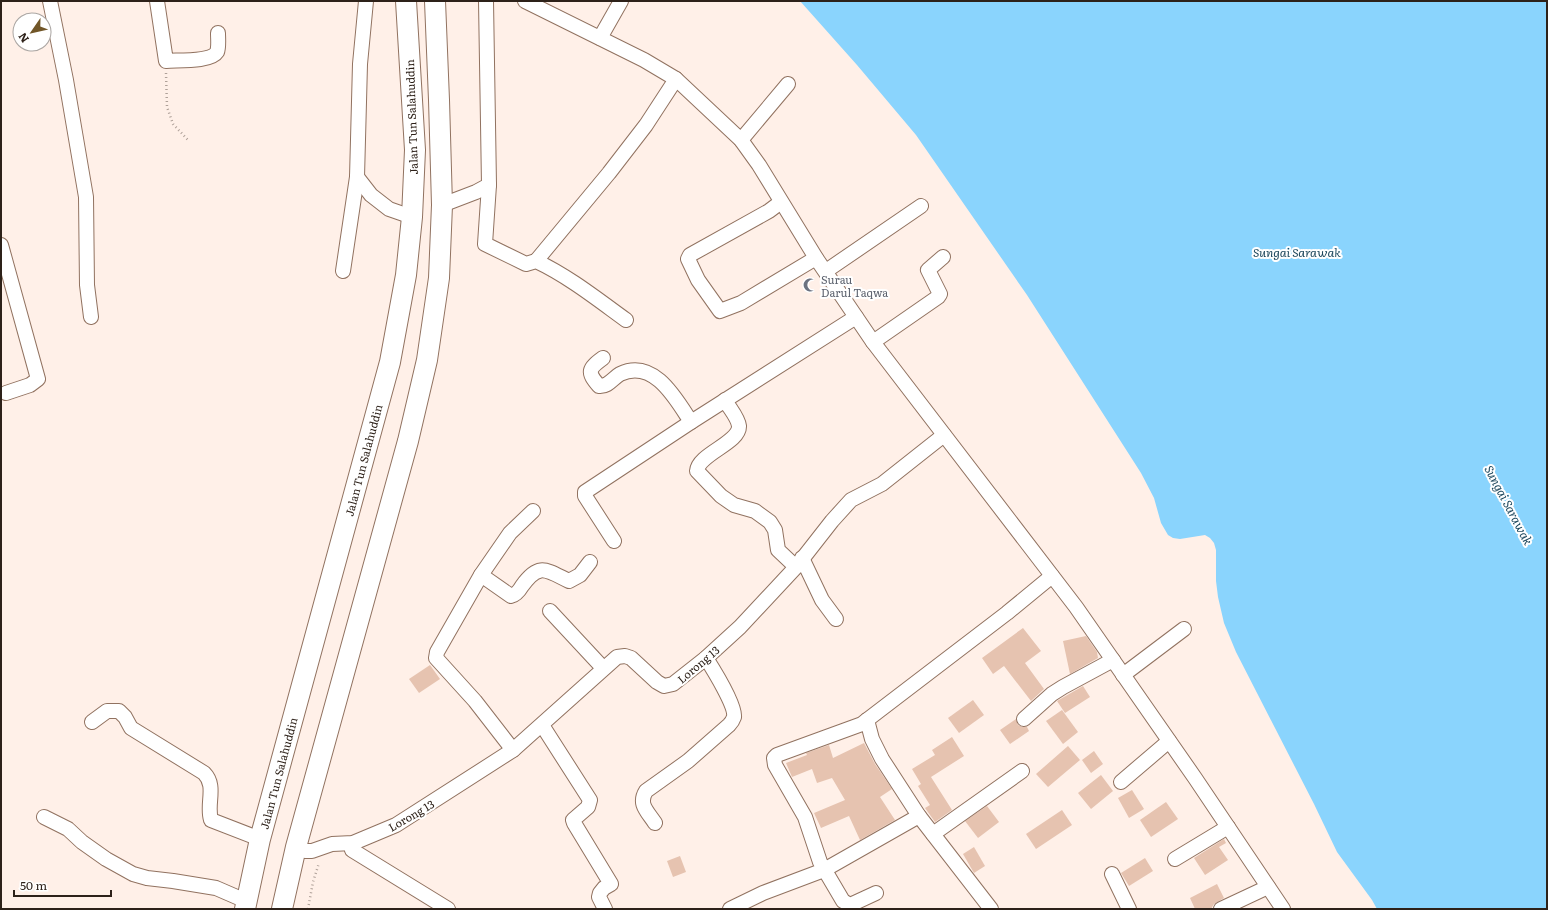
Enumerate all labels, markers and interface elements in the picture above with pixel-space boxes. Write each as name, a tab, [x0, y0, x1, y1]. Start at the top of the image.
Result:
north arrow	[12, 12, 52, 52]
text: N	[14, 30, 32, 46]
street label: Jalan Tun Salahuddin	[401, 59, 421, 175]
water label: Sungai Sarawak	[1253, 243, 1341, 261]
place label: Surau Darul Taqwa	[821, 271, 888, 300]
mosque icon: Surau Darul Taqwa	[802, 277, 818, 293]
street label: Jalan Tun Salahuddin	[340, 402, 386, 518]
water label: Sungai Sarawak	[1480, 462, 1538, 548]
street label: Lorong 13	[673, 642, 723, 686]
street label: Jalan Tun Salahuddin	[255, 715, 301, 831]
street label: Lorong 13	[385, 795, 437, 835]
scale bar	[14, 872, 111, 898]
text: 50 m	[20, 876, 47, 894]

